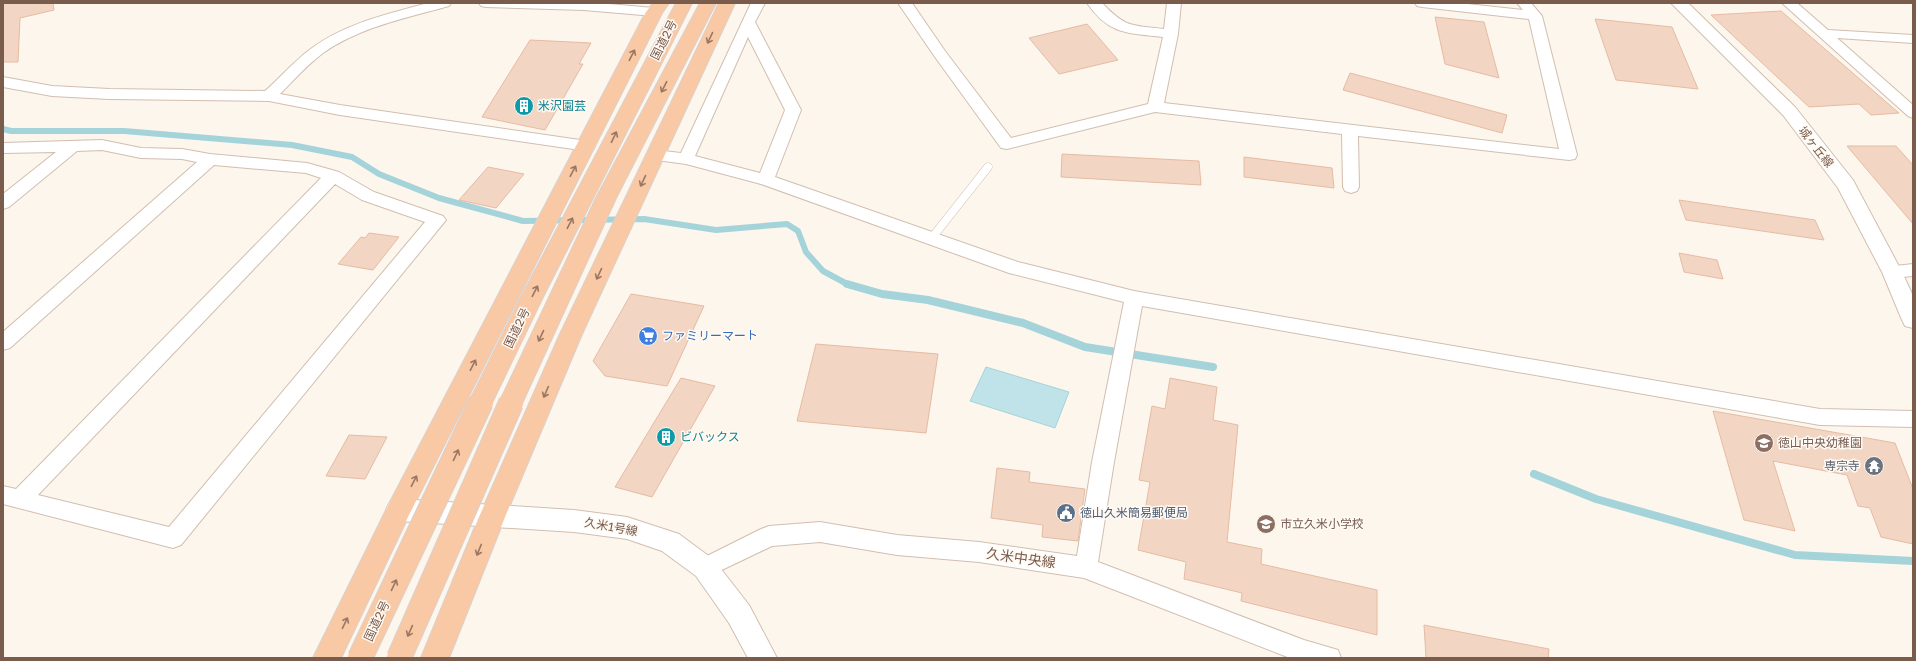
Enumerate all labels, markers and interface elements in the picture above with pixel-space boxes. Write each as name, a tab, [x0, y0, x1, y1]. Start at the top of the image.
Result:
street label: 国道2号	[647, 17, 680, 62]
one-way arrow	[706, 32, 713, 44]
one-way arrow	[629, 50, 637, 62]
one-way arrow	[660, 81, 667, 93]
building icon: 米沢園芸	[513, 95, 535, 117]
place label: 米沢園芸	[538, 98, 586, 113]
street label: 城ヶ丘線	[1796, 123, 1837, 170]
one-way arrow	[611, 132, 618, 144]
one-way arrow	[570, 165, 578, 177]
one-way arrow	[639, 175, 646, 187]
one-way arrow	[567, 217, 574, 229]
one-way arrow	[595, 267, 602, 279]
one-way arrow	[532, 285, 539, 297]
street label: 国道2号	[500, 305, 533, 350]
supermarket icon: ファミリーマート	[637, 325, 659, 347]
place label: ファミリーマート	[662, 328, 758, 343]
one-way arrow	[537, 330, 545, 342]
one-way arrow	[470, 359, 477, 371]
one-way arrow	[542, 386, 549, 398]
building icon: ビバックス	[655, 426, 677, 448]
place label: ビバックス	[680, 429, 740, 444]
school or university icon: 徳山中央幼稚園	[1753, 432, 1775, 454]
place label: 徳山中央幼稚園	[1778, 435, 1862, 450]
one-way arrow	[453, 449, 460, 461]
temple icon: 専宗寺	[1863, 455, 1885, 477]
place label: 専宗寺	[1824, 458, 1860, 473]
one-way arrow	[411, 475, 418, 487]
public building icon: 徳山久米簡易郵便局	[1055, 502, 1077, 524]
place label: 徳山久米簡易郵便局	[1080, 505, 1188, 520]
school or university icon: 市立久米小学校	[1255, 513, 1277, 535]
street label: 久米1号線	[583, 514, 639, 539]
place label: 市立久米小学校	[1280, 516, 1364, 531]
one-way arrow	[474, 544, 482, 556]
street label: 久米中央線	[985, 544, 1057, 571]
one-way arrow	[391, 579, 398, 591]
street label: 国道2号	[361, 598, 392, 643]
one-way arrow	[341, 617, 349, 629]
one-way arrow	[406, 624, 413, 636]

